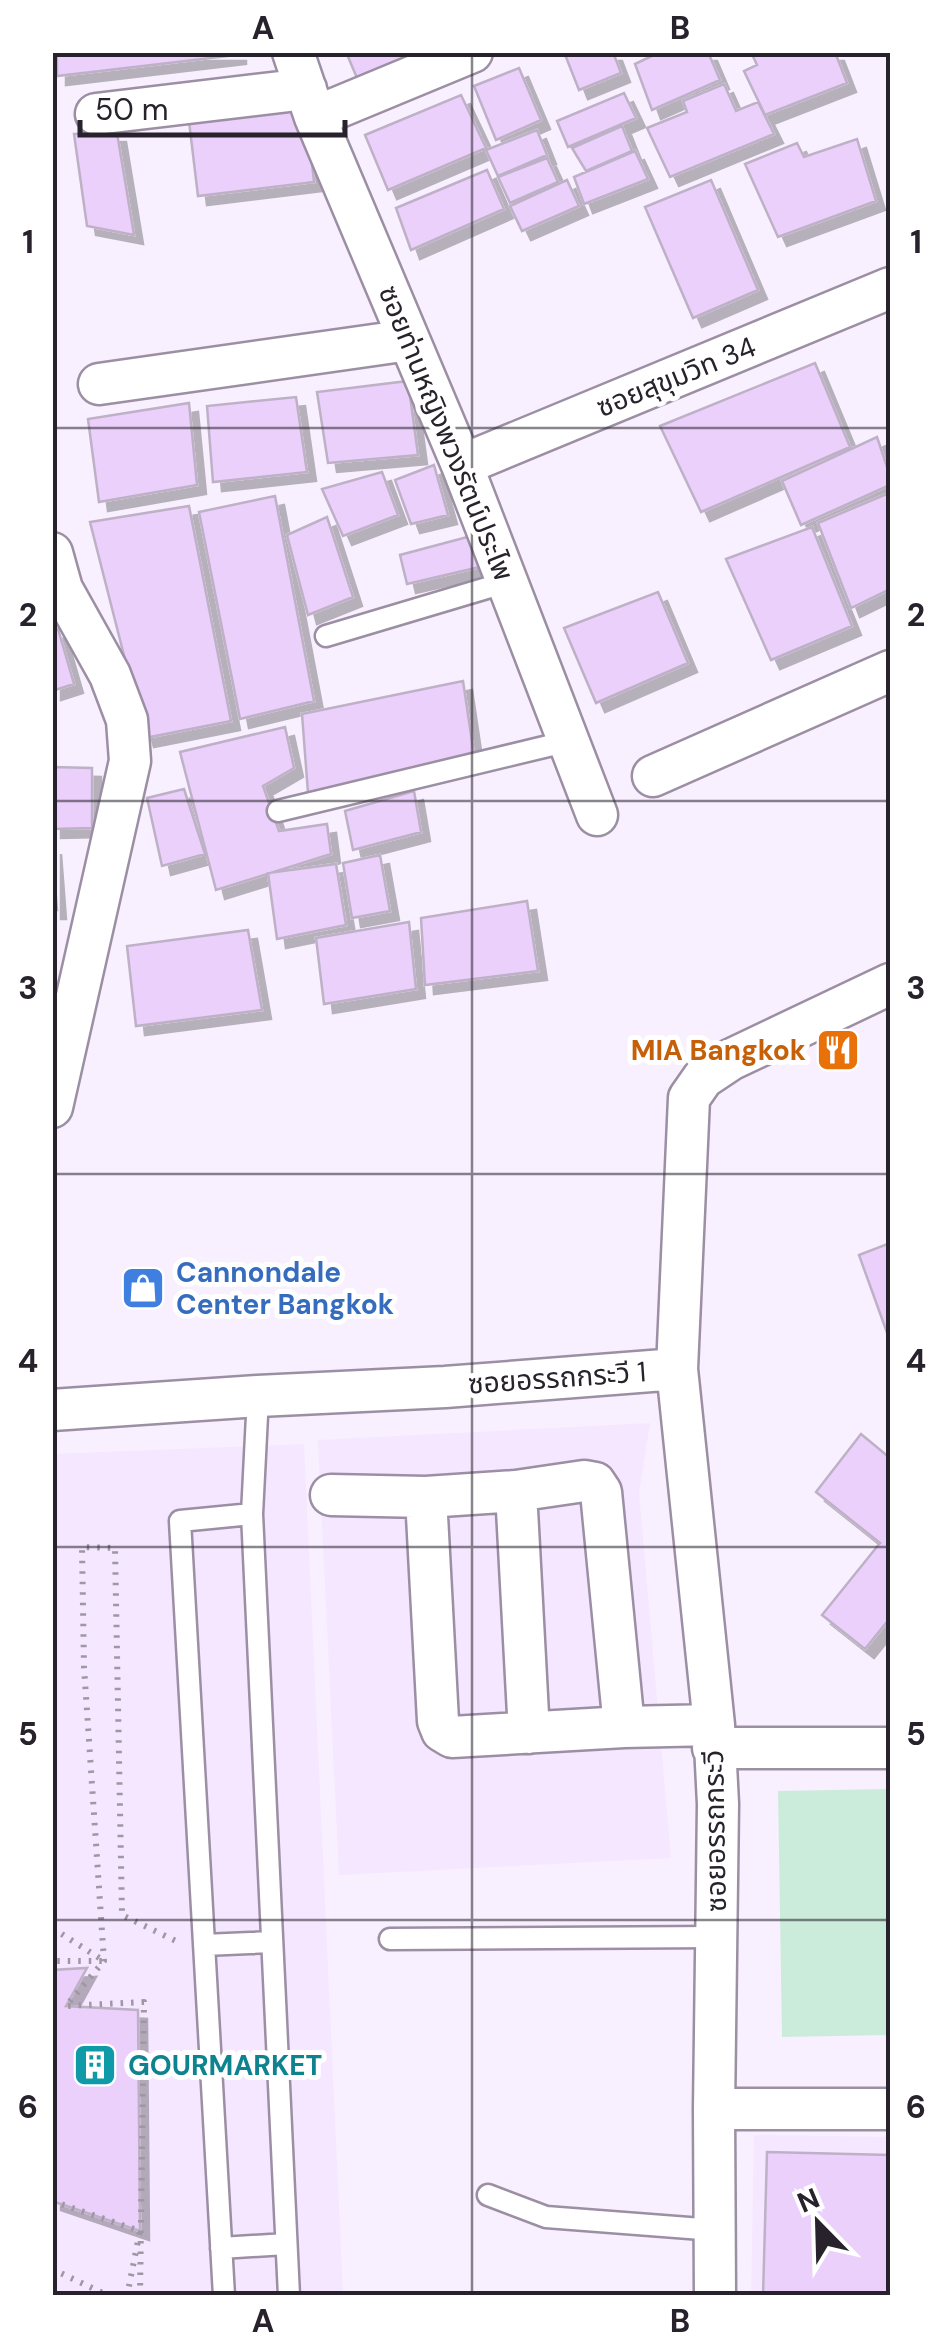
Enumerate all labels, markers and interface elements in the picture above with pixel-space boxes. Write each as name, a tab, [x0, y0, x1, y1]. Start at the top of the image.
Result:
text: A	[252, 7, 274, 49]
text: B	[670, 7, 690, 49]
scale bar	[80, 75, 345, 137]
text: 50 m	[95, 90, 169, 129]
text: 1	[22, 221, 34, 263]
text: 1	[910, 221, 922, 263]
street label: ซอยท่านหญิงพวงรัตน์ประไพ	[370, 280, 522, 586]
street label: ซอยสุขุมวิท 34	[591, 328, 761, 426]
text: 2	[19, 594, 37, 636]
text: 2	[907, 594, 925, 636]
text: 3	[18, 967, 38, 1009]
text: 3	[906, 967, 926, 1009]
restaurant icon: MIA Bangkok	[815, 1027, 861, 1073]
place label: MIA Bangkok	[631, 1032, 806, 1069]
place label: Cannondale Center Bangkok	[176, 1254, 394, 1323]
shop icon: Cannondale Center Bangkok	[120, 1265, 166, 1311]
text: 4	[18, 1340, 38, 1382]
text: 4	[906, 1340, 926, 1382]
street label: ซอยอรรถกระวี 1	[467, 1353, 647, 1403]
text: 5	[18, 1713, 38, 1755]
text: 5	[906, 1713, 926, 1755]
street label: ซอยอรรถกระวี	[695, 1750, 735, 1912]
building icon: GOURMARKET	[72, 2042, 118, 2088]
place label: GOURMARKET	[128, 2047, 322, 2084]
text: 6	[18, 2086, 38, 2128]
text: 6	[906, 2086, 926, 2128]
north arrow	[768, 2173, 868, 2273]
text: N	[792, 2179, 825, 2221]
text: A	[252, 2300, 274, 2342]
text: B	[670, 2300, 690, 2342]

